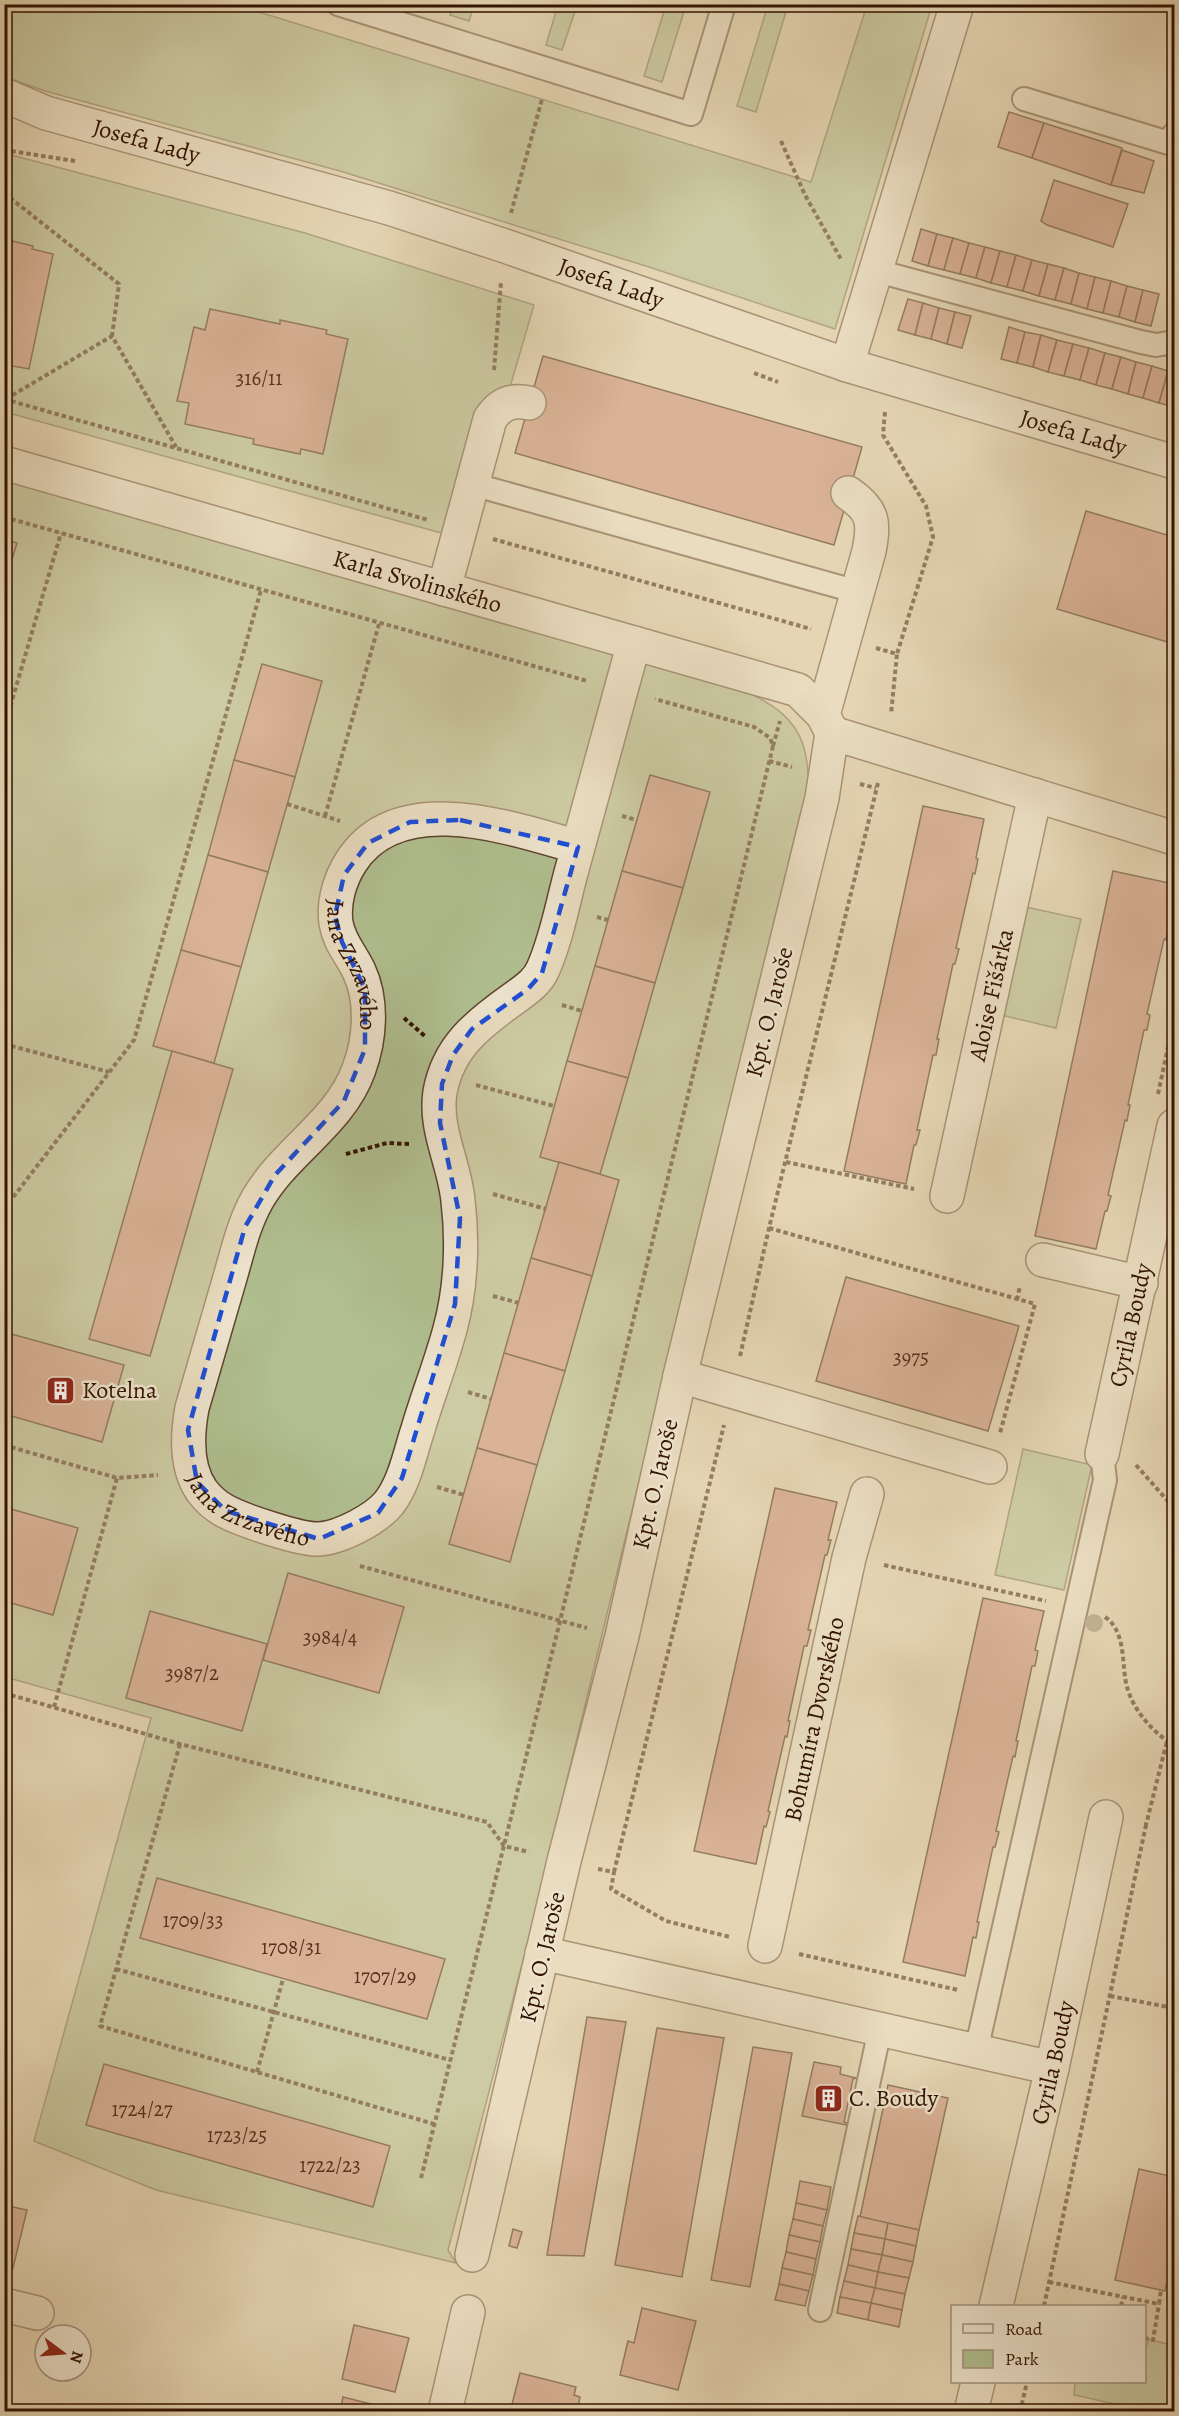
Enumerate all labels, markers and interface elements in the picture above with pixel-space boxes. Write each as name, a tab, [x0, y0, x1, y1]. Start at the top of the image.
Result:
street label: Josefa Lady	[89, 111, 204, 171]
street label: Josefa Lady	[554, 250, 668, 316]
house number: 316/11	[236, 364, 282, 392]
street label: Josefa Lady	[1016, 401, 1131, 463]
street label: Karla Svolinského	[329, 542, 506, 621]
street label: Jana Zrzavého	[319, 897, 385, 1031]
street label: Aloise Fišárka	[961, 925, 1021, 1065]
street label: Kpt. O. Jaroše	[737, 943, 801, 1081]
street label: Cyrila Boudy	[1101, 1260, 1159, 1390]
house number: 3975	[893, 1343, 929, 1371]
building icon: Kotelna	[45, 1374, 77, 1406]
place label: Kotelna	[82, 1374, 158, 1406]
street label: Kpt. O. Jaroše	[624, 1415, 686, 1553]
street label: Jana Zrzavého	[179, 1468, 312, 1554]
street label: Bohumíra Dvorského	[776, 1614, 852, 1825]
house number: 3984/4	[303, 1623, 357, 1651]
house number: 3987/2	[165, 1659, 219, 1687]
street label: Kpt. O. Jaroše	[511, 1888, 573, 2026]
house number: 1709/33	[162, 1906, 224, 1934]
house number: 1708/31	[261, 1933, 321, 1961]
house number: 1707/29	[354, 1962, 416, 1990]
street label: Cyrila Boudy	[1023, 1997, 1082, 2128]
building icon: C. Boudy	[812, 2082, 844, 2114]
place label: C. Boudy	[849, 2082, 939, 2114]
house number: 1724/27	[111, 2095, 173, 2123]
house number: 1723/25	[207, 2121, 267, 2149]
house number: 1722/23	[299, 2151, 361, 2179]
legend	[951, 2305, 1146, 2383]
text: Road	[1005, 2317, 1043, 2341]
north arrow	[33, 2323, 93, 2383]
text: Park	[1005, 2347, 1039, 2371]
text: N	[64, 2348, 89, 2366]

